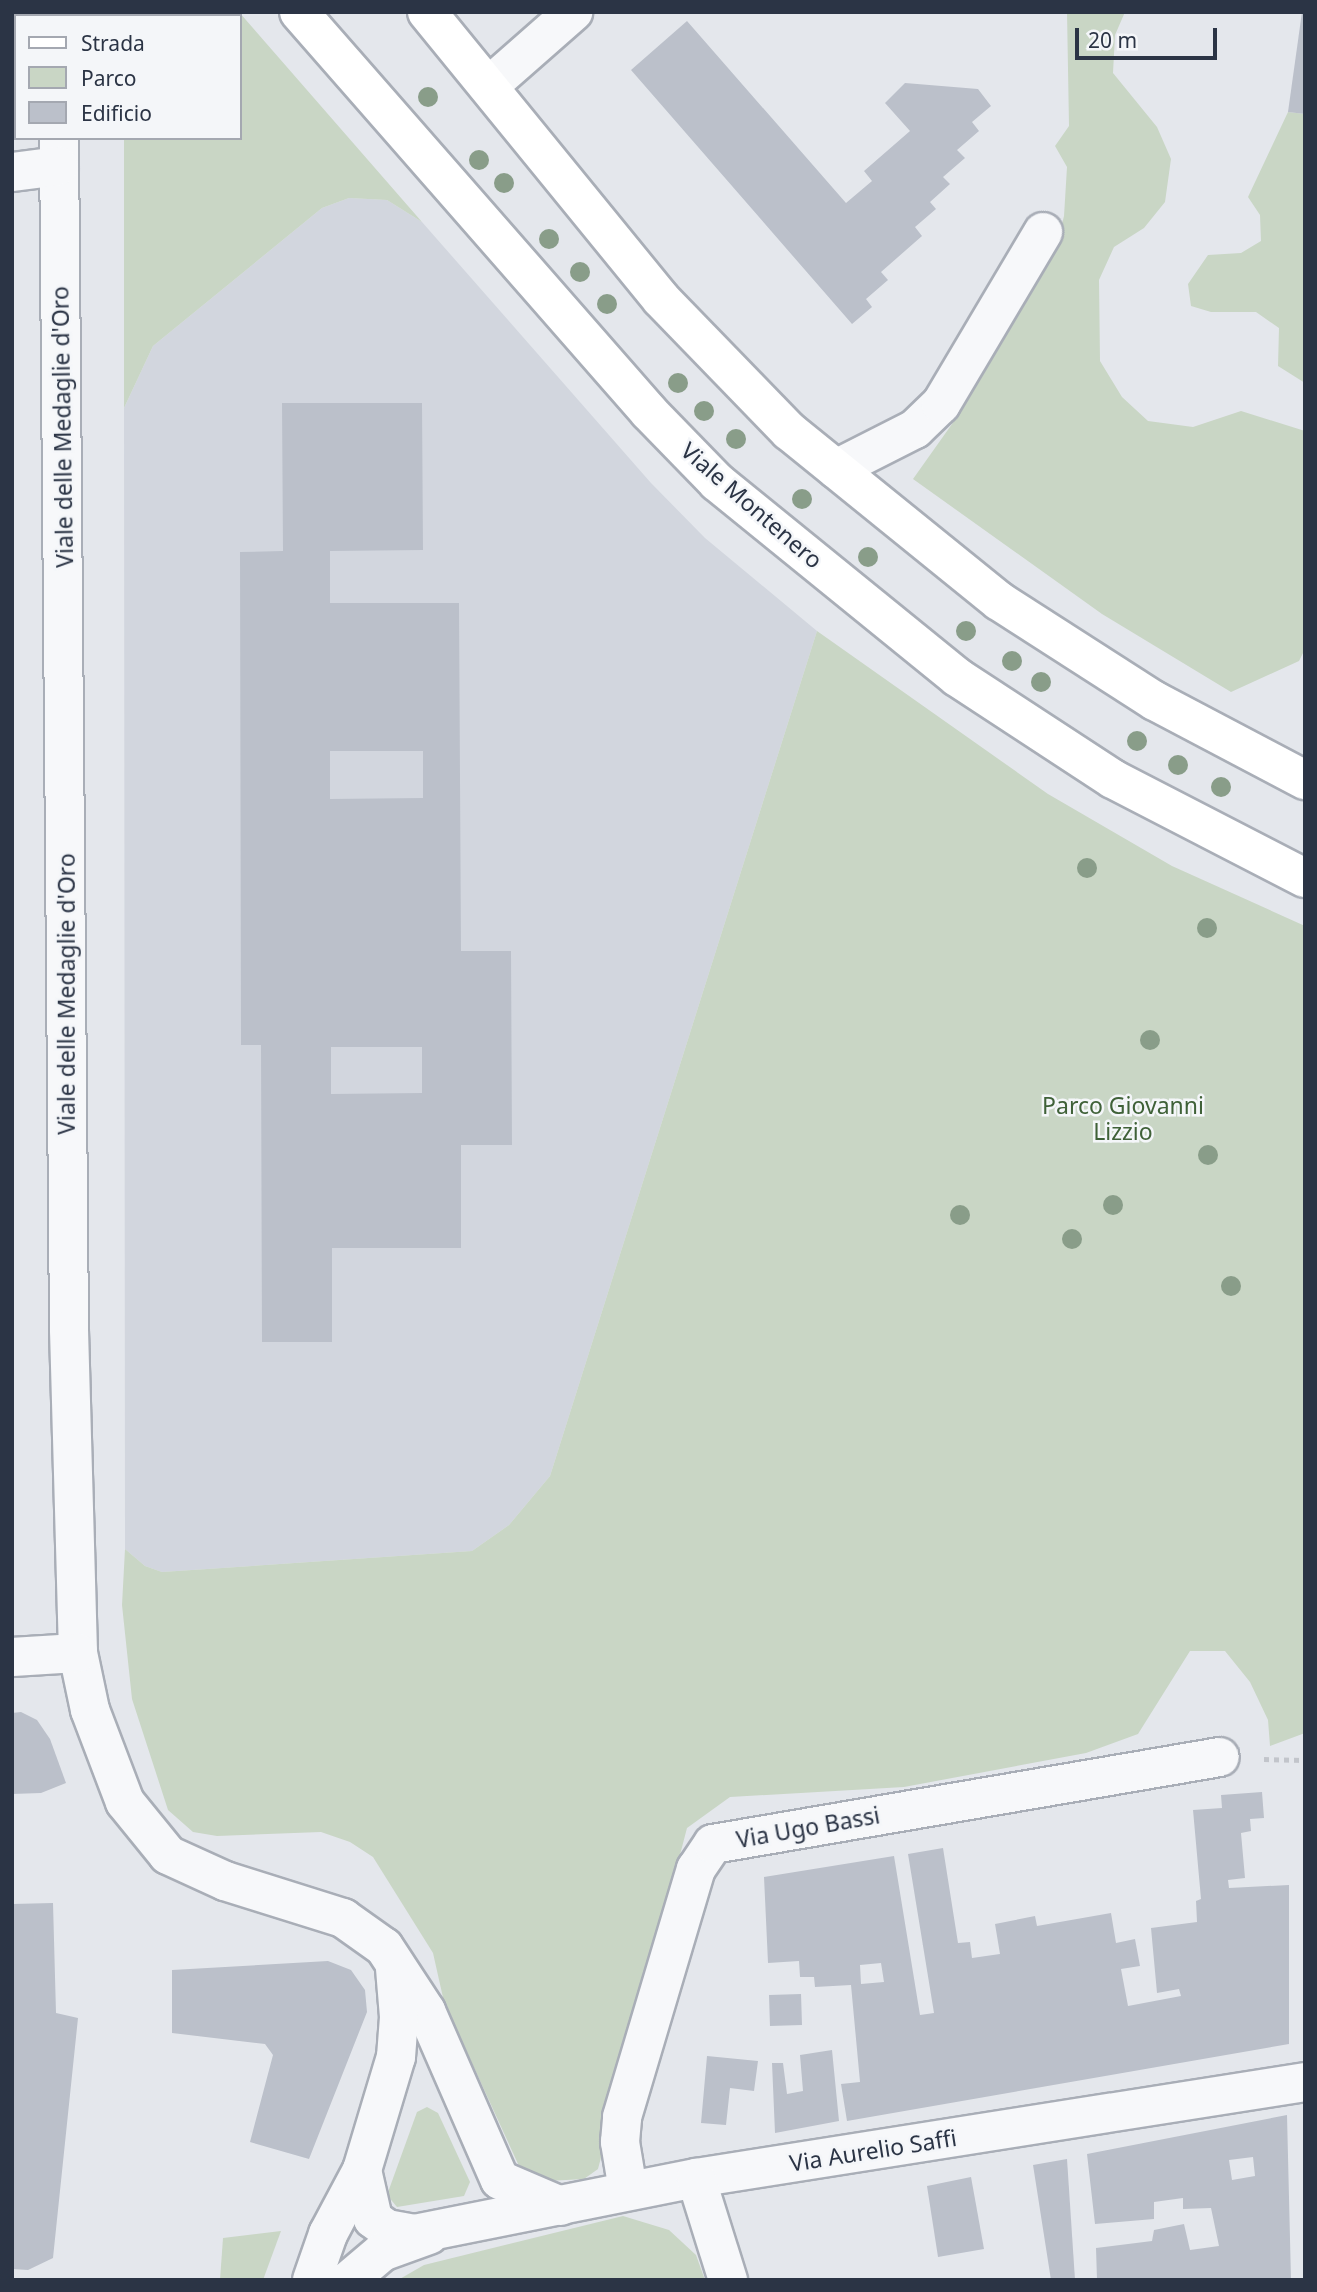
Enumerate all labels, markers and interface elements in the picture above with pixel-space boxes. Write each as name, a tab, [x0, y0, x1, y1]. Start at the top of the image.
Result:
legend	[14, 14, 242, 140]
scale bar	[1079, 14, 1221, 58]
text: 20 m	[1088, 26, 1137, 54]
text: Strada	[81, 29, 145, 57]
text: Parco	[81, 64, 137, 92]
text: Edificio	[81, 99, 152, 127]
street label: Viale delle Medaglie d'Oro	[46, 286, 78, 568]
street label: Viale Montenero	[676, 436, 828, 574]
street label: Viale delle Medaglie d'Oro	[52, 853, 80, 1135]
park label: Parco Giovanni Lizzio	[1042, 1091, 1204, 1145]
street label: Via Ugo Bassi	[734, 1801, 882, 1853]
street label: Via Aurelio Saffi	[788, 2123, 958, 2177]

